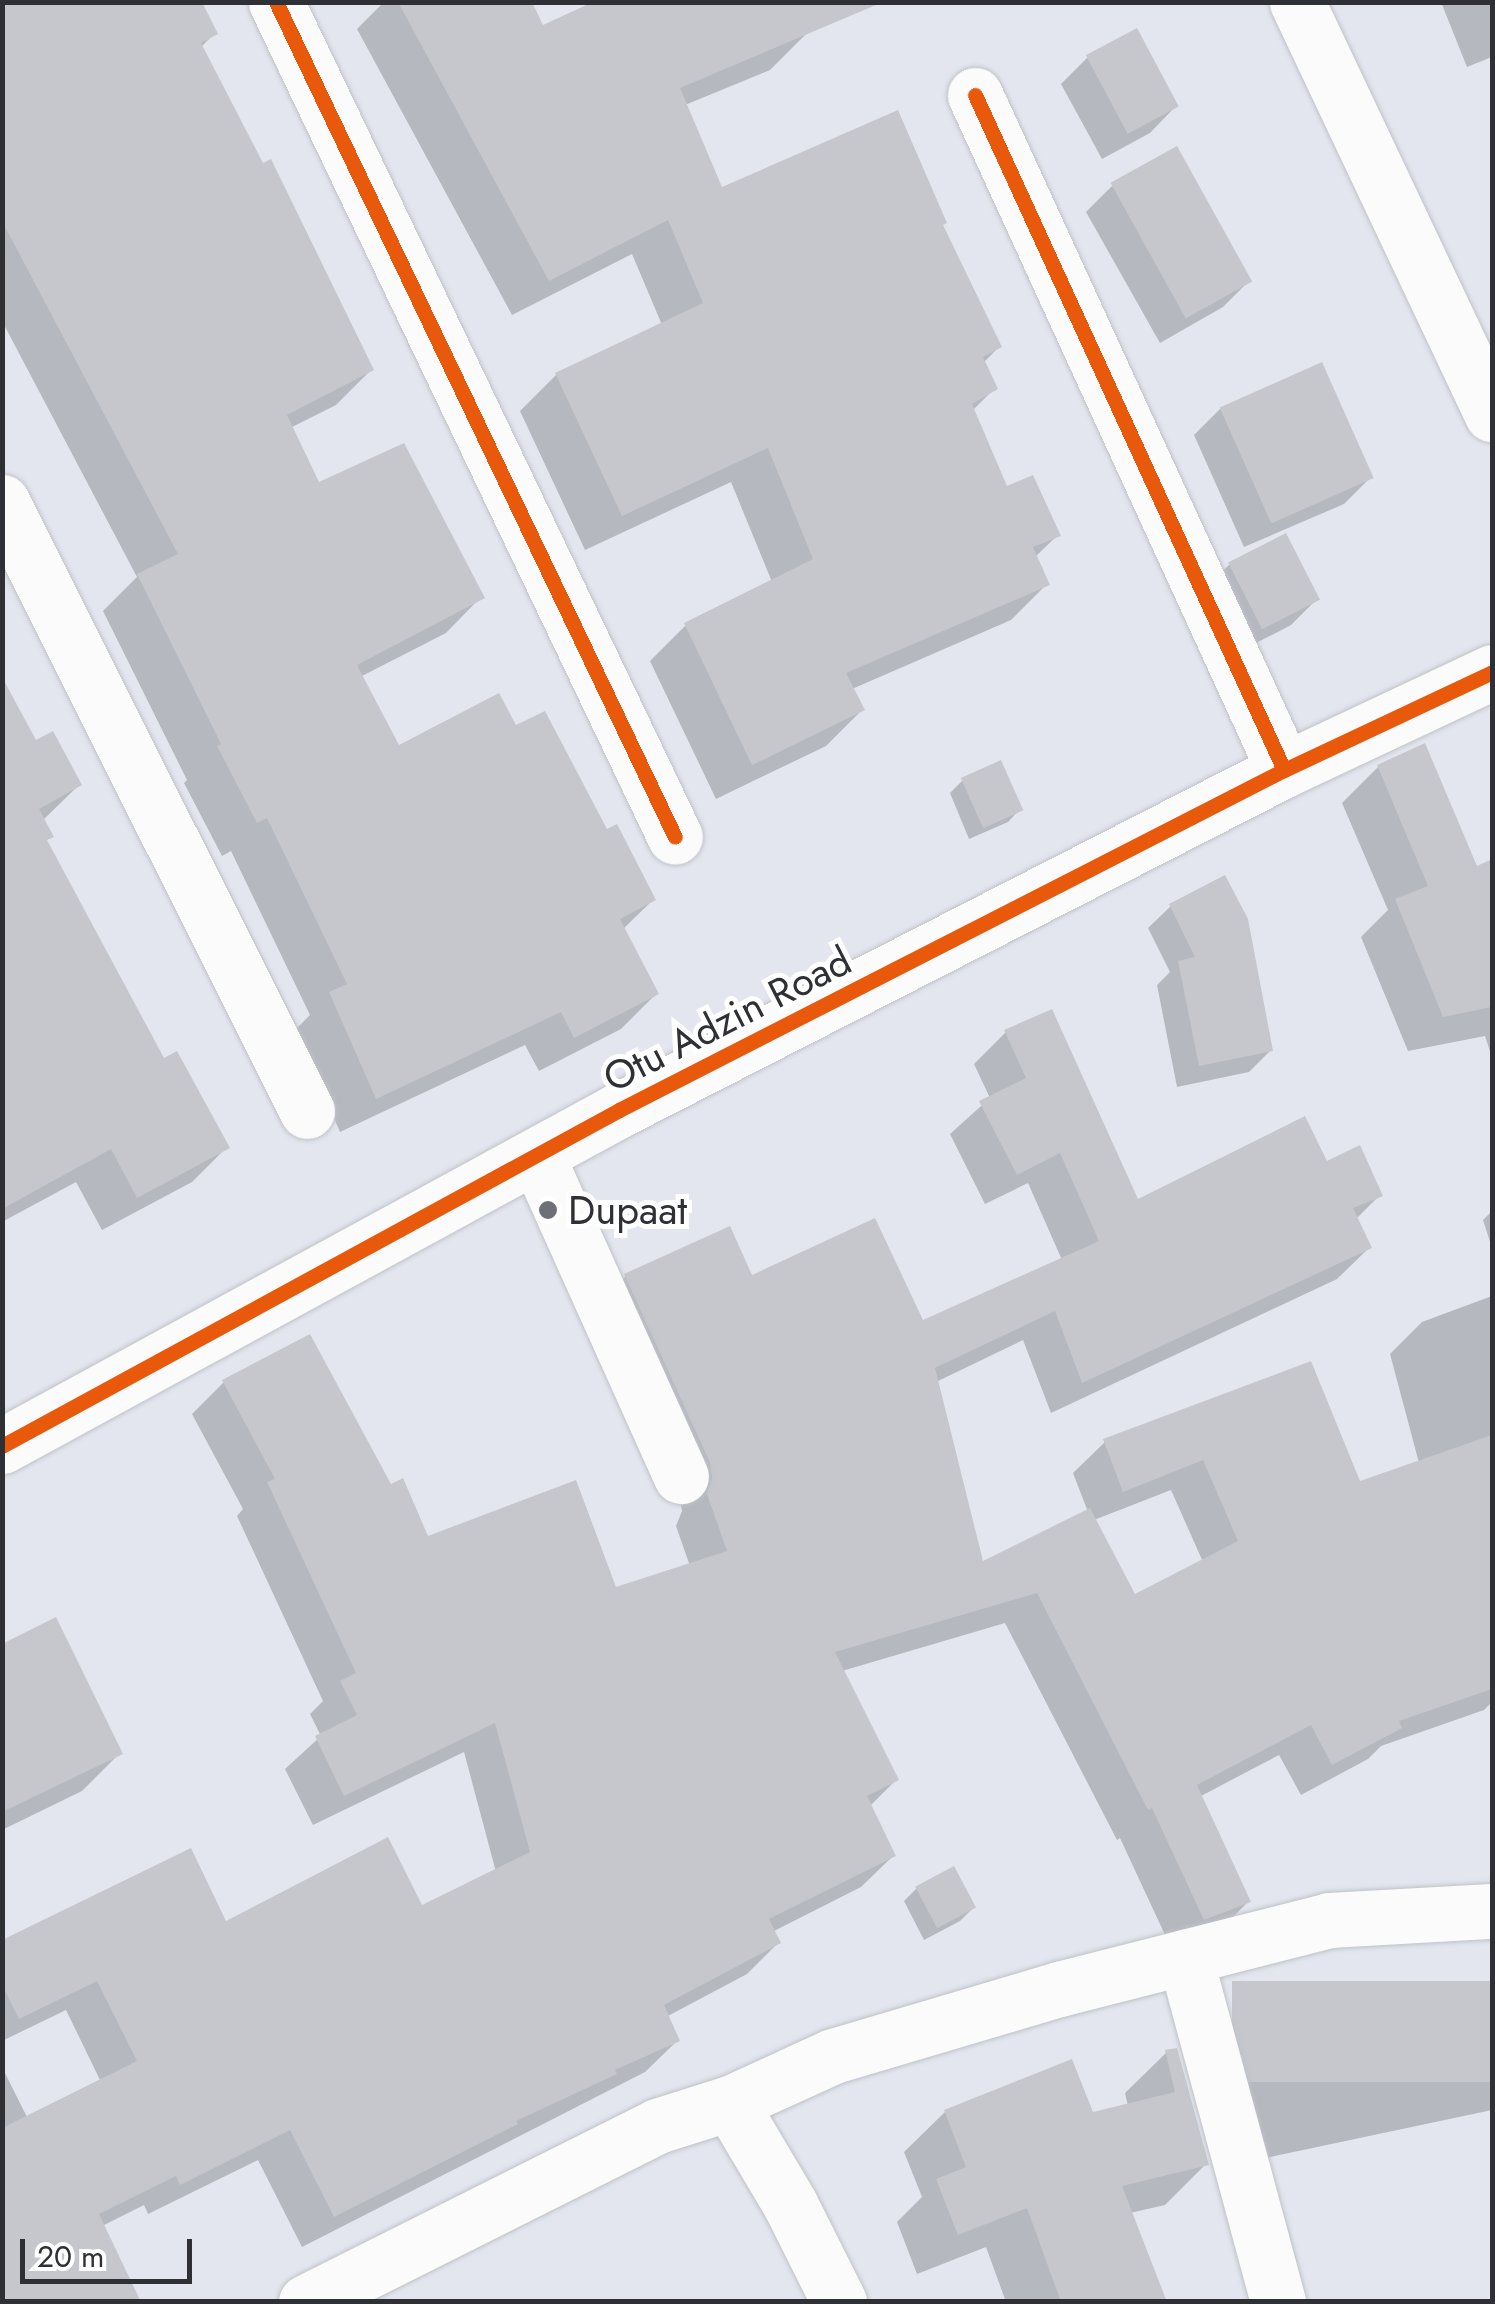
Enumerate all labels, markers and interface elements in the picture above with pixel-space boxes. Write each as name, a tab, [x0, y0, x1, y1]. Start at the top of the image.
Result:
street label: Otu Adzin Road	[595, 936, 859, 1102]
place label: Dupaat	[568, 1186, 687, 1234]
marker: Dupaat	[537, 1199, 559, 1221]
scale bar	[25, 2219, 198, 2281]
text: 20 m	[37, 2235, 104, 2278]

